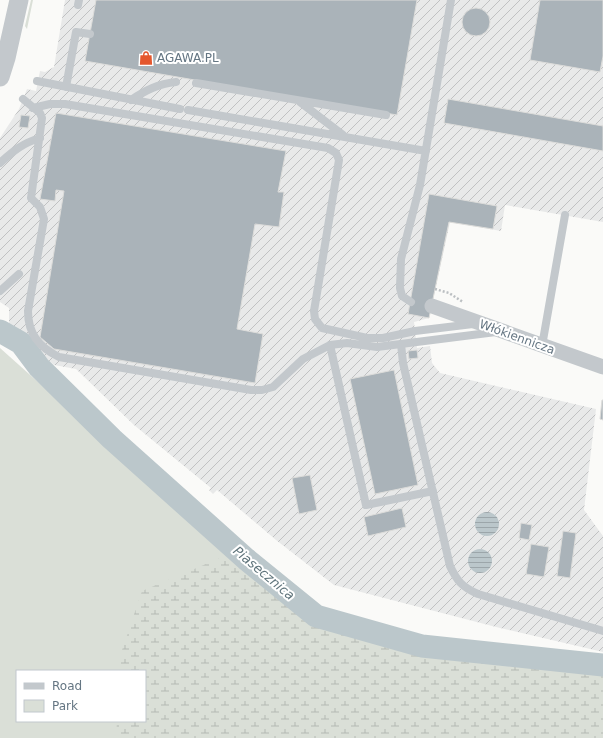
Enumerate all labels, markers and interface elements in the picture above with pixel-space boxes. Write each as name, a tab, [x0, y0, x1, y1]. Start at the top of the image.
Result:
shop icon: AGAWA.PL	[138, 50, 154, 66]
place label: AGAWA.PL	[157, 51, 219, 65]
street label: Włókiennicza	[477, 317, 557, 357]
water label: Piasecznica	[230, 543, 298, 603]
legend	[16, 670, 146, 722]
text: Road	[52, 679, 82, 693]
text: Park	[52, 699, 78, 713]

